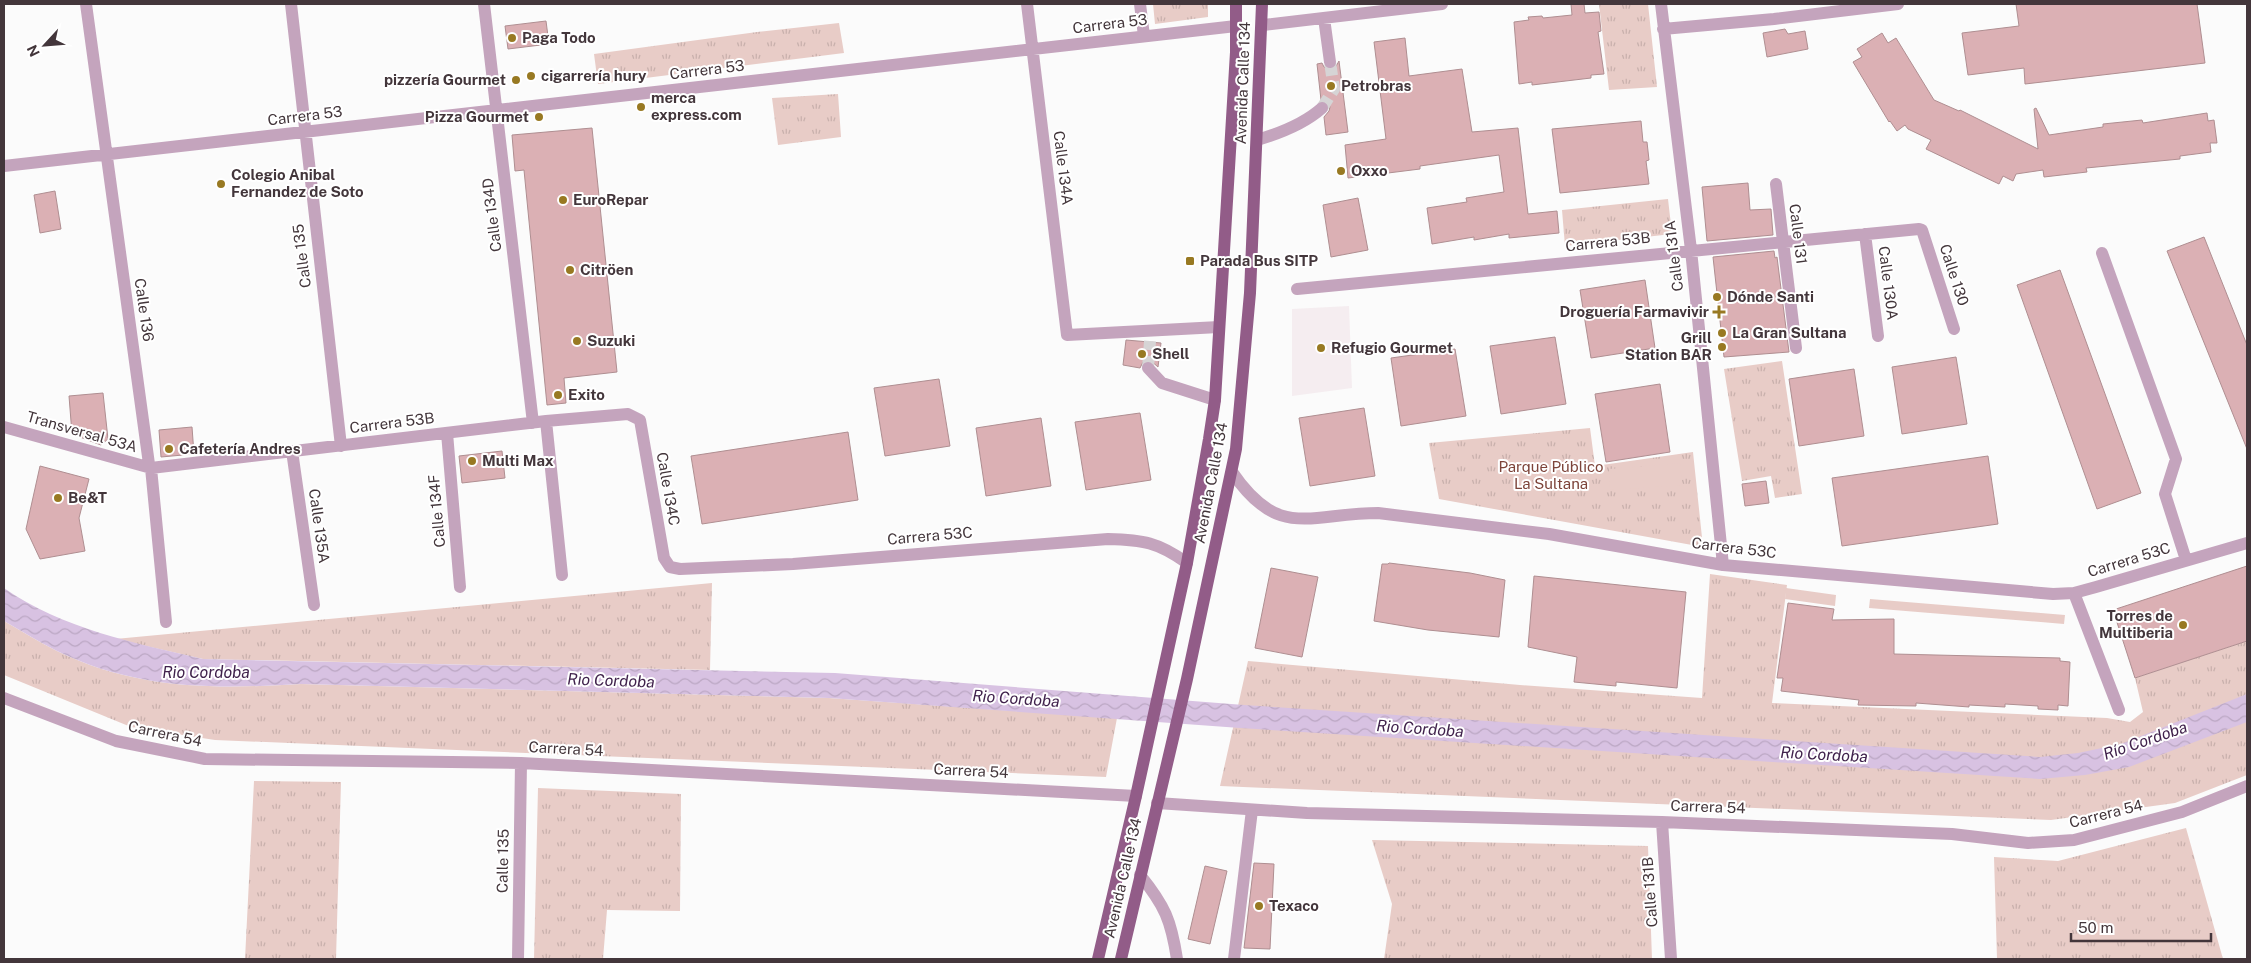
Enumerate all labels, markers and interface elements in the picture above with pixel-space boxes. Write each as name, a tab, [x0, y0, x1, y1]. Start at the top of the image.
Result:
street label: Carrera 53	[1072, 10, 1148, 37]
north arrow	[20, 20, 70, 70]
street label: Avenida Calle 134	[1232, 21, 1253, 145]
place label: Paga Todo	[522, 29, 596, 46]
marker: Paga Todo	[506, 32, 518, 44]
text: N	[24, 42, 43, 59]
street label: Carrera 53	[669, 56, 745, 83]
place label: cigarrería hury	[541, 67, 647, 84]
marker: cigarrería hury	[525, 70, 537, 82]
place label: pizzería Gourmet	[384, 71, 506, 88]
marker: pizzería Gourmet	[510, 74, 522, 86]
place label: Petrobras	[1341, 77, 1412, 94]
marker: Petrobras	[1325, 80, 1337, 92]
place label: merca express.com	[651, 89, 742, 123]
marker: merca express.com	[635, 101, 647, 113]
street label: Carrera 53	[267, 102, 343, 129]
place label: Pizza Gourmet	[425, 108, 529, 125]
marker: Pizza Gourmet	[533, 111, 545, 123]
street label: Calle 134A	[1051, 130, 1077, 206]
place label: Oxxo	[1351, 162, 1388, 179]
marker: Oxxo	[1335, 165, 1347, 177]
place label: Colegio Anibal Fernandez de Soto	[231, 166, 364, 200]
street label: Calle 134D	[479, 177, 504, 253]
marker: Colegio Anibal Fernandez de Soto	[215, 178, 227, 190]
place label: EuroRepar	[573, 191, 649, 208]
marker: EuroRepar	[557, 194, 569, 206]
street label: Calle 131	[1786, 203, 1811, 265]
street label: Calle 131A	[1661, 219, 1686, 293]
street label: Calle 135	[289, 223, 314, 289]
street label: Carrera 53B	[1565, 229, 1651, 254]
street label: Calle 130	[1937, 242, 1972, 308]
street label: Calle 130A	[1876, 245, 1902, 321]
place label: Parada Bus SITP	[1200, 252, 1318, 269]
marker: Parada Bus SITP	[1184, 255, 1196, 267]
place label: Citröen	[580, 261, 633, 278]
marker: Citröen	[564, 264, 576, 276]
street label: Calle 136	[132, 277, 157, 343]
place label: Dónde Santi	[1727, 288, 1814, 305]
marker: Dónde Santi	[1711, 291, 1723, 303]
place label: Droguería Farmavivir	[1559, 303, 1709, 320]
marker: Droguería Farmavivir	[1713, 306, 1725, 318]
place label: La Gran Sultana	[1732, 324, 1846, 341]
marker: La Gran Sultana	[1716, 327, 1728, 339]
place label: Grill Station BAR	[1625, 329, 1712, 363]
place label: Suzuki	[587, 332, 635, 349]
marker: Suzuki	[571, 335, 583, 347]
place label: Refugio Gourmet	[1331, 339, 1453, 356]
marker: Grill Station BAR	[1716, 341, 1728, 353]
marker: Refugio Gourmet	[1315, 342, 1327, 354]
place label: Shell	[1152, 345, 1190, 362]
marker: Shell	[1136, 348, 1148, 360]
place label: Exito	[568, 386, 605, 403]
marker: Exito	[552, 389, 564, 401]
street label: Transversal 53A	[25, 408, 140, 455]
street label: Carrera 53B	[349, 409, 435, 436]
street label: Avenida Calle 134	[1190, 421, 1231, 545]
place label: Cafetería Andres	[179, 440, 301, 457]
marker: Cafetería Andres	[163, 443, 175, 455]
street label: Calle 134C	[654, 451, 683, 527]
place label: Multi Max	[482, 452, 554, 469]
marker: Multi Max	[466, 455, 478, 467]
park label: Parque Público La Sultana	[1498, 458, 1604, 492]
street label: Calle 134F	[425, 474, 448, 548]
street label: Calle 135A	[306, 488, 333, 565]
place label: Be&T	[68, 489, 107, 506]
marker: Be&T	[52, 492, 64, 504]
street label: Carrera 53C	[887, 523, 973, 548]
street label: Carrera 53C	[1691, 534, 1778, 561]
street label: Carrera 53C	[2085, 539, 2172, 580]
place label: Torres de Multiberia	[2099, 607, 2173, 641]
marker: Torres de Multiberia	[2177, 619, 2189, 631]
water label: Rio Cordoba	[162, 663, 250, 682]
water label: Rio Cordoba	[567, 669, 655, 692]
water label: Rio Cordoba	[972, 686, 1060, 711]
water label: Rio Cordoba	[1376, 716, 1464, 741]
street label: Carrera 54	[127, 717, 204, 750]
water label: Río Cordoba	[2101, 717, 2190, 764]
street label: Carrera 54	[528, 738, 604, 759]
water label: Rio Cordoba	[1780, 743, 1868, 766]
street label: Carrera 54	[933, 760, 1009, 781]
street label: Carrera 54	[2067, 796, 2144, 831]
street label: Carrera 54	[1670, 797, 1746, 816]
street label: Avenida Calle 134	[1100, 816, 1145, 940]
street label: Calle 135	[493, 829, 512, 893]
street label: Calle 131B	[1639, 856, 1660, 928]
place label: Texaco	[1269, 897, 1319, 914]
marker: Texaco	[1253, 900, 1265, 912]
scale bar	[2071, 910, 2211, 942]
text: 50 m	[2078, 919, 2113, 936]

